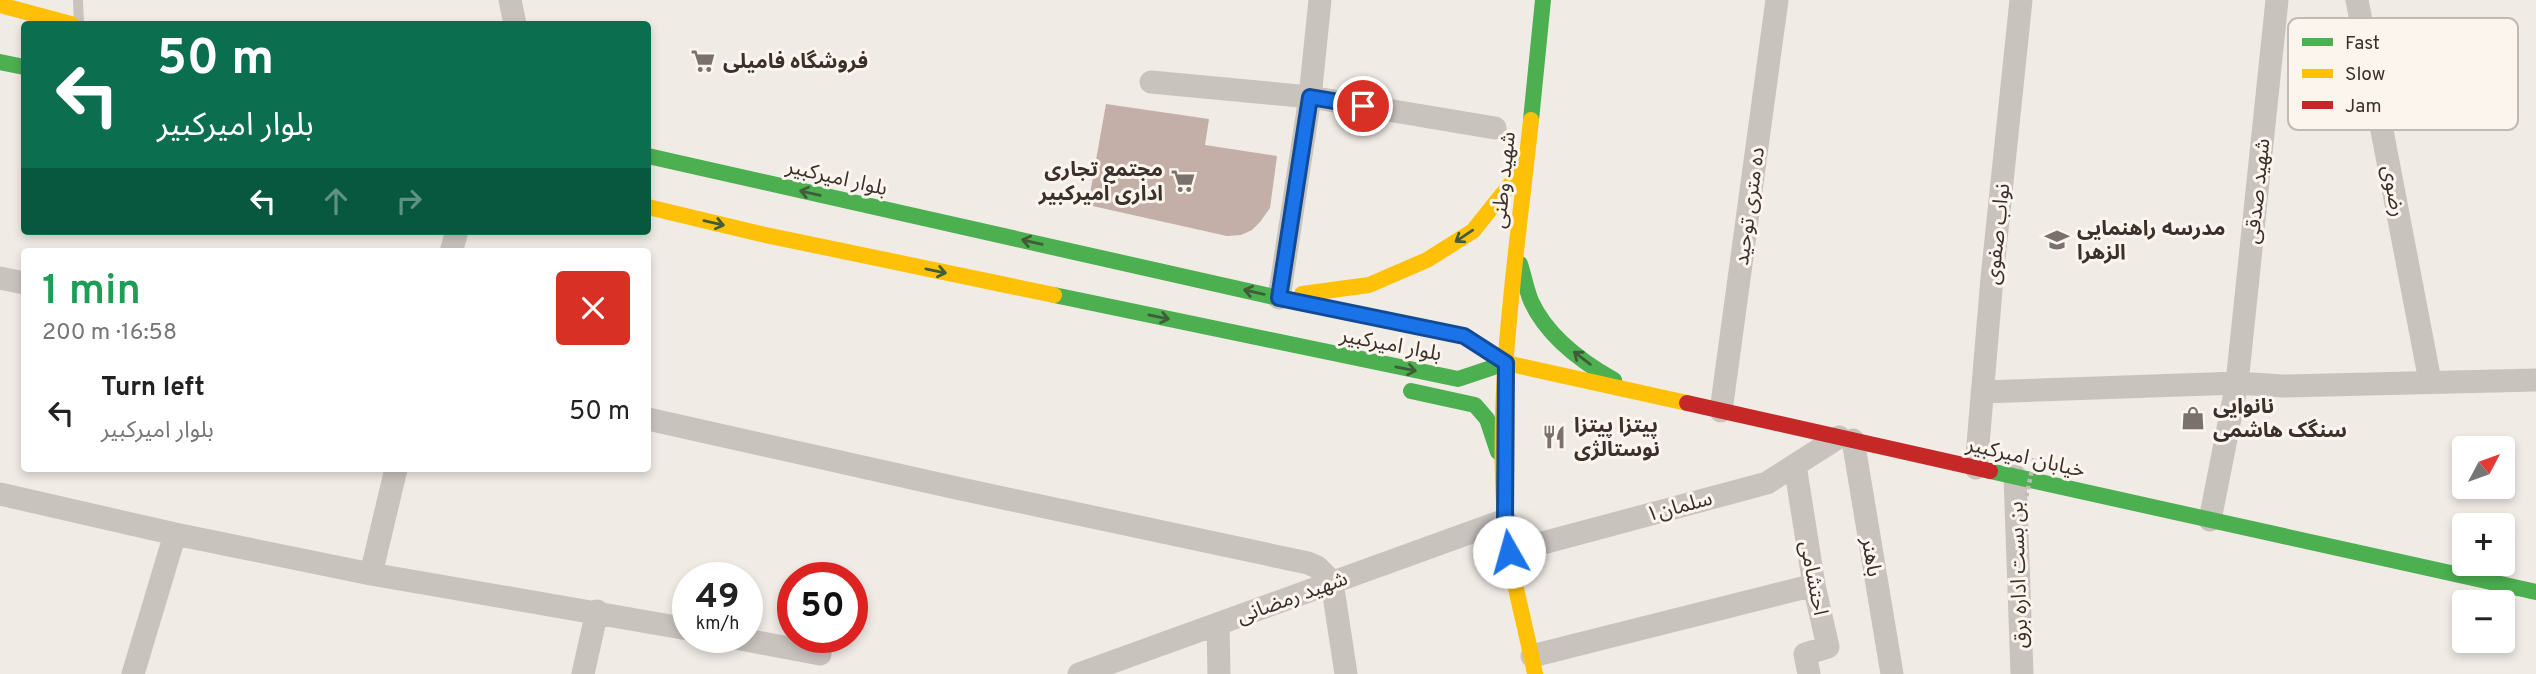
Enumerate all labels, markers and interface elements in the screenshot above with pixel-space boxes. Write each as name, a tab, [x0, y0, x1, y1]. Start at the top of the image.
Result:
legend	[2288, 18, 2518, 130]
text: 50 m	[157, 30, 274, 92]
text: Fast	[2345, 32, 2380, 56]
supermarket icon: فروشگاه فامیلی	[689, 47, 717, 75]
icon: left	[42, 49, 133, 140]
place label: فروشگاه فامیلی	[723, 49, 868, 76]
text: Slow	[2345, 63, 2385, 87]
pin	[1333, 76, 1393, 136]
icon: arrive	[1344, 87, 1382, 125]
text: Jam	[2345, 95, 2382, 119]
text: بلوار امیرکبیر	[157, 107, 314, 147]
street label: شهید وطنی	[1486, 130, 1523, 230]
street label: شهید صدقی	[2240, 137, 2277, 245]
street label: ده متری توحید	[1729, 145, 1772, 267]
street label: بلوار امیرکبیر	[783, 154, 890, 203]
place label: مجتمع تجاری اداری امیرکبیر	[1038, 157, 1163, 208]
street label: رضوی	[2374, 163, 2411, 219]
supermarket icon: مجتمع تجاری اداری امیرکبیر	[1169, 167, 1197, 195]
icon: left	[244, 182, 282, 220]
icon: ahead	[317, 182, 355, 220]
icon: right	[390, 182, 428, 220]
street label: نواب صفوی	[1980, 182, 2017, 286]
one-way arrow	[799, 185, 822, 199]
one-way arrow	[702, 216, 725, 230]
place label: مدرسه راهنمایی الزهرا	[2077, 216, 2226, 267]
school or university icon: مدرسه راهنمایی الزهرا	[2043, 226, 2071, 254]
one-way arrow	[1455, 229, 1474, 243]
one-way arrow	[1021, 235, 1044, 249]
one-way arrow	[924, 264, 947, 278]
text: 1 min	[42, 266, 141, 319]
button: close	[556, 271, 630, 345]
one-way arrow	[1243, 285, 1266, 298]
one-way arrow	[1147, 311, 1170, 325]
text: 200 m · 16:58	[42, 319, 177, 348]
street label: بلوار امیرکبیر	[1337, 322, 1444, 369]
one-way arrow	[1573, 350, 1592, 365]
one-way arrow	[1394, 362, 1417, 376]
text: Turn left	[101, 372, 205, 405]
icon: left	[42, 394, 80, 432]
place label: نانوایی سنگک هاشمی	[2213, 394, 2347, 445]
text: 50 m	[569, 396, 630, 429]
shop icon: نانوایی سنگک هاشمی	[2179, 404, 2207, 432]
place label: پیتزا پیتزا نوستالژی	[1574, 413, 1660, 464]
text: بلوار امیرکبیر	[101, 417, 214, 446]
restaurant icon: پیتزا پیتزا نوستالژی	[1540, 423, 1568, 451]
street label: خیابان امیرکبیر	[1963, 432, 2088, 485]
north arrow	[2452, 436, 2515, 499]
map controls	[2452, 436, 2515, 653]
street label: سلمان۱	[1643, 486, 1715, 529]
street label: بن بست اداره برق	[2003, 501, 2036, 649]
button: +	[2452, 513, 2515, 576]
position arrow	[1472, 515, 1546, 589]
street label: باهنر	[1854, 535, 1887, 579]
street label: احتشامی	[1792, 539, 1833, 618]
speed limit sign: 50	[777, 562, 868, 653]
street label: شهید رمضانی	[1233, 566, 1352, 631]
text: 49	[695, 576, 740, 620]
button: −	[2452, 590, 2515, 653]
text: km/h	[696, 613, 739, 636]

